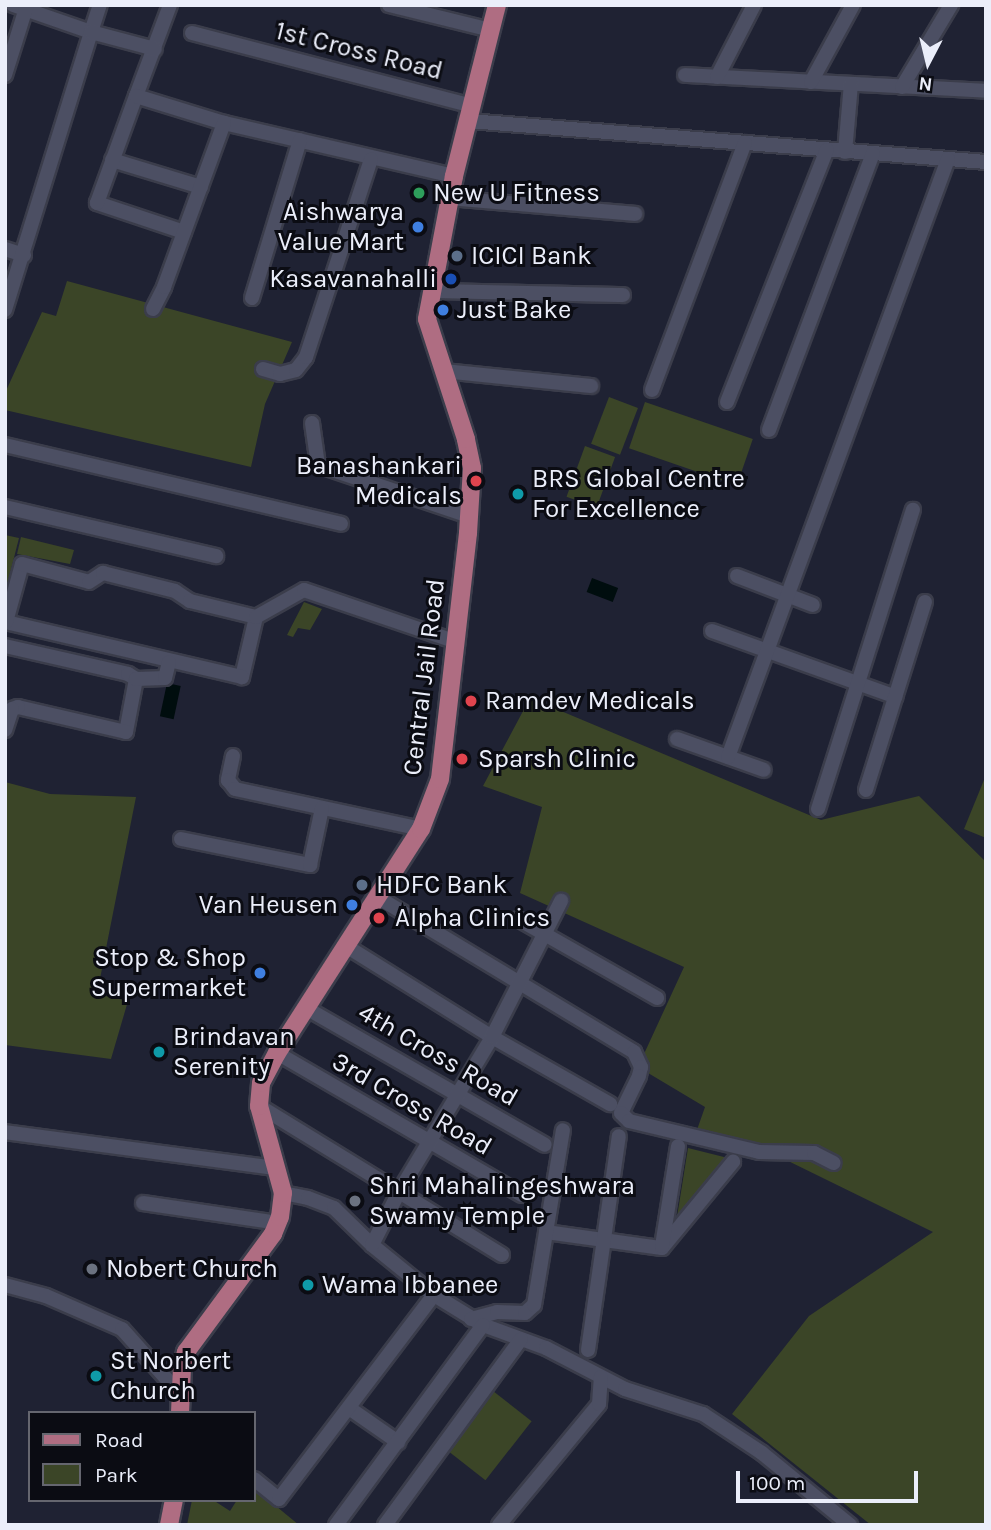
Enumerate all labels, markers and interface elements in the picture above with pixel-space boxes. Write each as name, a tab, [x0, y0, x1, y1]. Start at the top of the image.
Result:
street label: 1st Cross Road	[272, 15, 446, 87]
north arrow	[893, 28, 963, 98]
text: N	[917, 72, 934, 96]
place label: New U Fitness	[433, 177, 600, 209]
marker: New U Fitness	[411, 185, 427, 201]
place label: Aishwarya Value Mart	[278, 196, 404, 258]
marker: Aishwarya Value Mart	[410, 219, 426, 235]
place label: ICICI Bank	[471, 240, 592, 272]
marker: ICICI Bank	[449, 248, 465, 264]
place label: Kasavanahalli	[269, 263, 437, 295]
marker: Kasavanahalli	[443, 271, 459, 287]
place label: Just Bake	[457, 294, 571, 326]
marker: Just Bake	[435, 302, 451, 318]
place label: Banashankari Medicals	[296, 450, 462, 512]
place label: BRS Global Centre For Excellence	[532, 463, 745, 524]
marker: Banashankari Medicals	[468, 473, 484, 489]
marker: BRS Global Centre For Excellence	[510, 486, 526, 502]
street label: Central Jail Road	[396, 577, 452, 777]
place label: Ramdev Medicals	[485, 685, 695, 717]
marker: Ramdev Medicals	[463, 693, 479, 709]
place label: Sparsh Clinic	[478, 743, 636, 775]
marker: Sparsh Clinic	[452, 749, 472, 769]
place label: HDFC Bank	[376, 869, 507, 901]
marker: HDFC Bank	[354, 877, 370, 893]
place label: Van Heusen	[199, 889, 338, 921]
marker: Van Heusen	[344, 897, 360, 913]
place label: Alpha Clinics	[395, 902, 550, 934]
marker: Alpha Clinics	[369, 908, 389, 928]
place label: Stop & Shop Supermarket	[91, 942, 246, 1004]
marker: Stop & Shop Supermarket	[252, 965, 268, 981]
street label: 4th Cross Road	[353, 997, 523, 1113]
place label: Brindavan Serenity	[173, 1021, 295, 1082]
marker: Brindavan Serenity	[151, 1044, 167, 1060]
street label: 3rd Cross Road	[327, 1046, 497, 1162]
place label: Shri Mahalingeshwara Swamy Temple	[369, 1170, 635, 1232]
marker: Shri Mahalingeshwara Swamy Temple	[347, 1193, 363, 1209]
place label: Nobert Church	[106, 1253, 278, 1285]
marker: Nobert Church	[84, 1261, 100, 1277]
place label: Wama Ibbanee	[322, 1269, 498, 1301]
marker: Wama Ibbanee	[300, 1277, 316, 1293]
place label: St Norbert Church	[110, 1345, 231, 1406]
marker: St Norbert Church	[88, 1368, 104, 1384]
legend	[28, 1411, 256, 1502]
text: Road	[95, 1428, 143, 1452]
scale bar	[739, 1456, 921, 1500]
text: Park	[95, 1463, 138, 1487]
text: 100 m	[749, 1471, 806, 1495]

